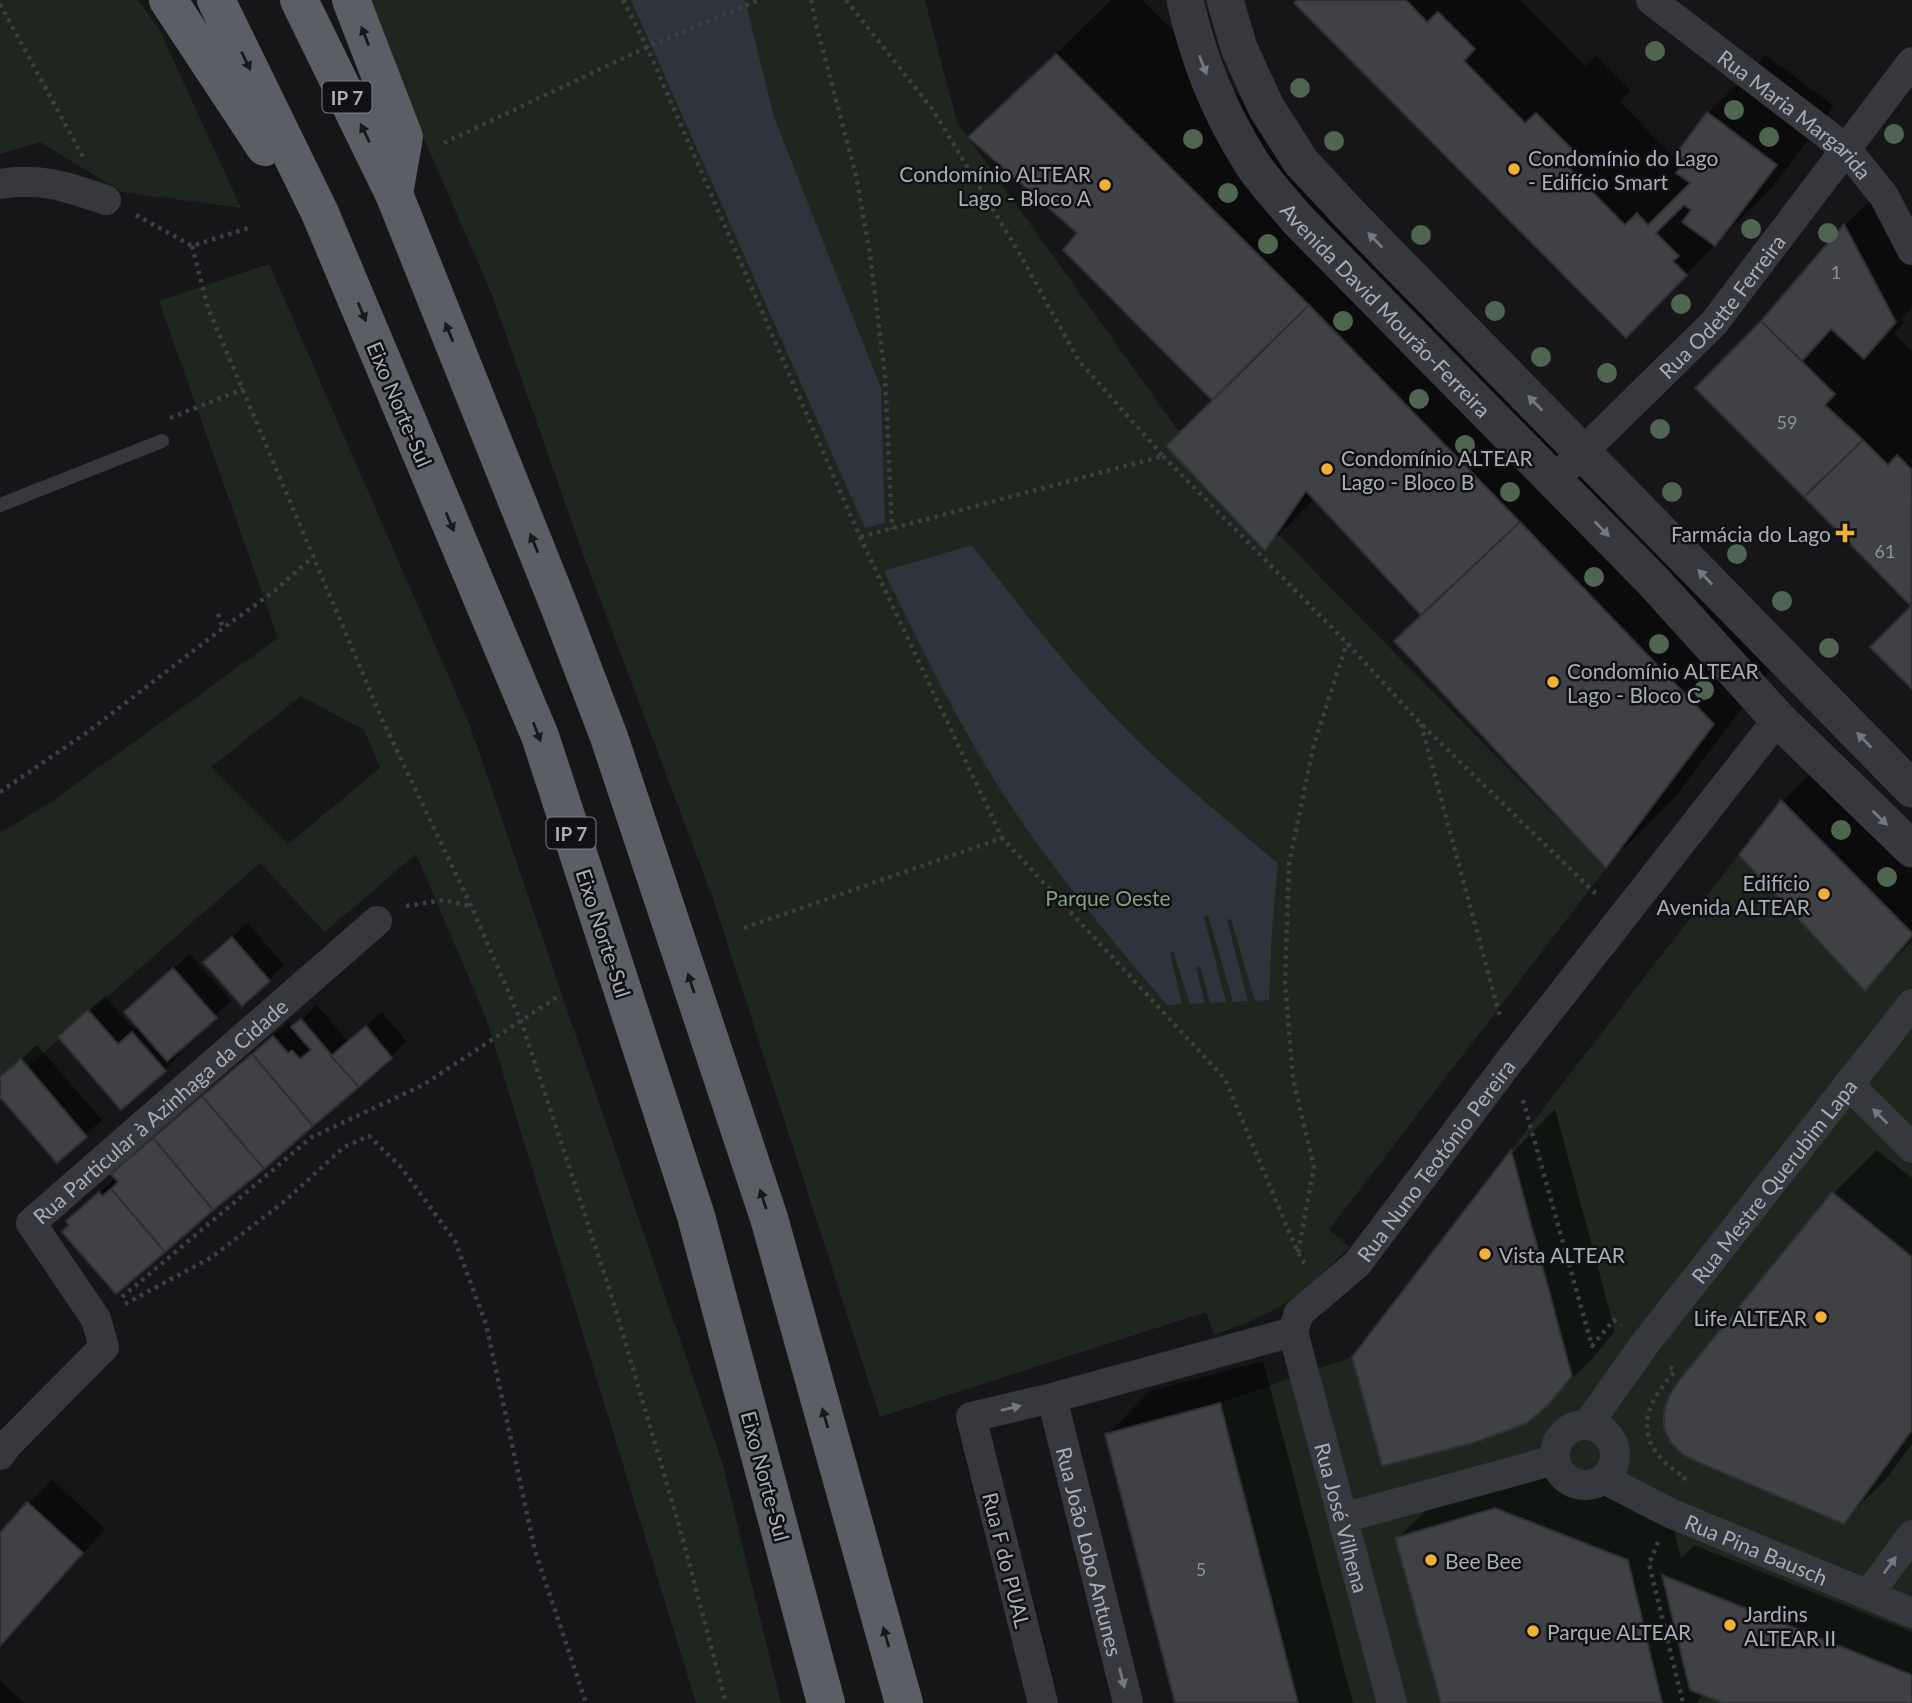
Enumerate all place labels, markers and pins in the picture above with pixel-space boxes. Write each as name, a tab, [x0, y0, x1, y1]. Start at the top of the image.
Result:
place label: Condomínio do Lago - Edifício Smart	[1528, 145, 1718, 194]
place label: Condomínio ALTEAR Lago - Bloco A	[899, 161, 1092, 210]
marker: Condomínio do Lago - Edifício Smart	[1506, 161, 1522, 177]
marker: Condomínio ALTEAR Lago - Bloco A	[1097, 177, 1113, 193]
place label: Condomínio ALTEAR Lago - Bloco B	[1341, 445, 1534, 494]
marker: Condomínio ALTEAR Lago - Bloco B	[1319, 461, 1335, 477]
place label: Farmácia do Lago	[1671, 521, 1831, 546]
marker: Farmácia do Lago	[1837, 525, 1853, 541]
place label: Condomínio ALTEAR Lago - Bloco C	[1567, 658, 1760, 707]
marker: Condomínio ALTEAR Lago - Bloco C	[1545, 674, 1561, 690]
place label: Edifício Avenida ALTEAR	[1656, 870, 1811, 919]
marker: Edifício Avenida ALTEAR	[1816, 886, 1832, 902]
place label: Vista ALTEAR	[1499, 1242, 1626, 1267]
marker: Vista ALTEAR	[1477, 1246, 1493, 1262]
place label: Life ALTEAR	[1693, 1305, 1808, 1330]
marker: Life ALTEAR	[1813, 1309, 1829, 1325]
place label: Bee Bee	[1445, 1548, 1522, 1573]
marker: Bee Bee	[1423, 1552, 1439, 1568]
place label: Jardins ALTEAR II	[1744, 1601, 1836, 1650]
marker: Jardins ALTEAR II	[1722, 1617, 1738, 1633]
place label: Parque ALTEAR	[1547, 1619, 1692, 1644]
marker: Parque ALTEAR	[1525, 1623, 1541, 1639]

